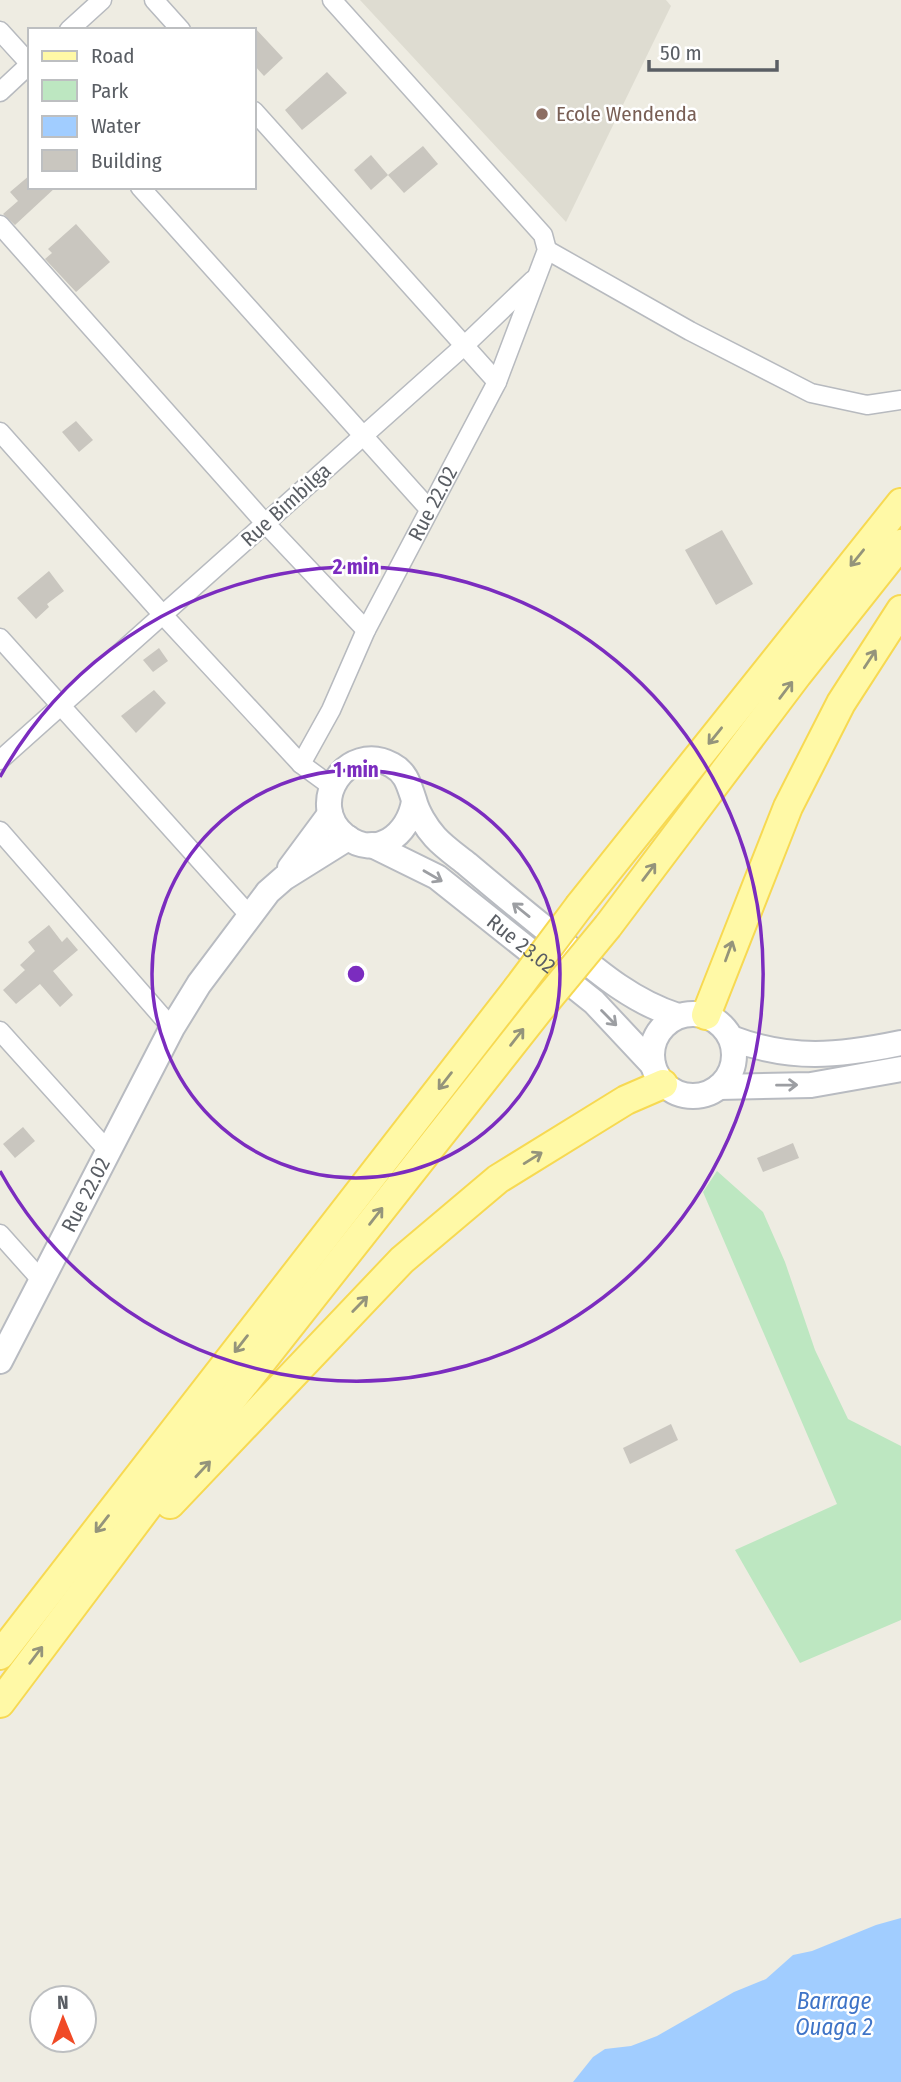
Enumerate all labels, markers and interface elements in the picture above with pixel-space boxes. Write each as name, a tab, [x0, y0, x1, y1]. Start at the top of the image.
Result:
legend	[28, 28, 256, 189]
scale bar	[649, 28, 777, 72]
text: 50 m	[660, 40, 702, 66]
text: Road	[91, 43, 135, 69]
text: Park	[91, 78, 129, 104]
place label: Ecole Wendenda	[556, 101, 697, 127]
marker: Ecole Wendenda	[534, 106, 550, 122]
text: Water	[91, 113, 141, 139]
text: Building	[91, 148, 162, 174]
street label: Rue Bimbilga	[236, 458, 336, 552]
street label: Rue 22.02	[402, 462, 463, 545]
one-way arrow	[850, 548, 865, 566]
text: 2 min	[332, 554, 379, 580]
one-way arrow	[863, 649, 877, 669]
one-way arrow	[779, 681, 793, 700]
one-way arrow	[708, 726, 723, 744]
text: 1 min	[333, 757, 379, 783]
one-way arrow	[642, 863, 657, 881]
one-way arrow	[422, 869, 442, 883]
one-way arrow	[513, 902, 531, 917]
street label: Rue 23.02	[481, 909, 561, 979]
one-way arrow	[724, 941, 737, 963]
centre of rings	[344, 962, 368, 986]
one-way arrow	[601, 1010, 618, 1027]
one-way arrow	[510, 1029, 525, 1047]
one-way arrow	[437, 1072, 452, 1090]
one-way arrow	[775, 1079, 798, 1092]
one-way arrow	[522, 1150, 542, 1164]
street label: Rue 22.02	[56, 1153, 116, 1237]
one-way arrow	[369, 1207, 384, 1225]
one-way arrow	[351, 1296, 368, 1313]
one-way arrow	[234, 1335, 249, 1353]
one-way arrow	[194, 1461, 211, 1478]
one-way arrow	[94, 1515, 109, 1533]
one-way arrow	[28, 1646, 43, 1665]
north arrow	[28, 1984, 98, 2054]
water label: Barrage Ouaga 2	[795, 1987, 873, 2041]
text: N	[57, 1991, 69, 2014]

